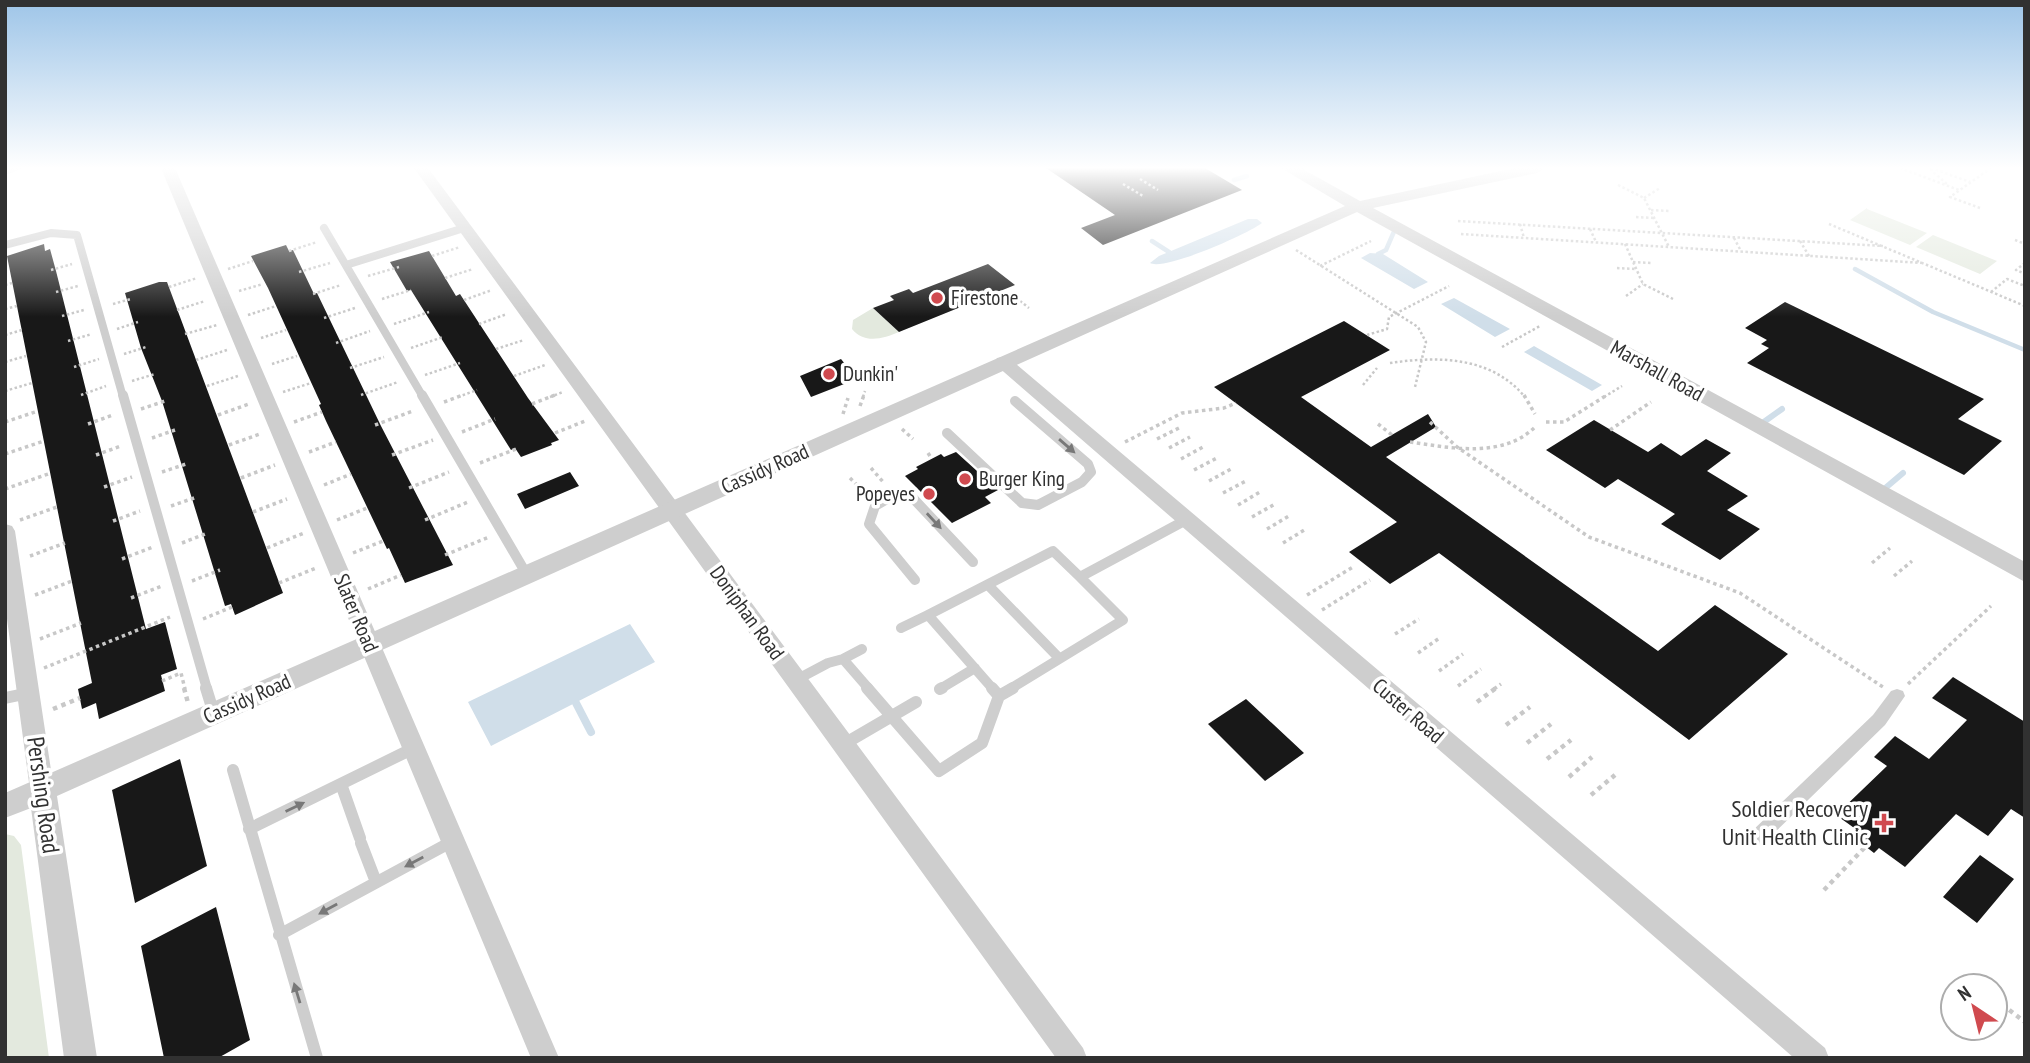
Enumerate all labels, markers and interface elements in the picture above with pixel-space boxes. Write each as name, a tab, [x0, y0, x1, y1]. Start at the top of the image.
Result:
place label: Firestone	[951, 284, 1018, 311]
marker: Firestone	[929, 290, 945, 306]
street label: Marshall Road	[1606, 334, 1709, 407]
place label: Dunkin'	[843, 360, 898, 387]
marker: Dunkin'	[821, 366, 837, 382]
street label: Cassidy Road	[717, 437, 813, 500]
one-way arrow	[1058, 438, 1076, 454]
place label: Burger King	[979, 465, 1065, 492]
marker: Burger King	[957, 471, 973, 487]
place label: Popeyes	[856, 480, 915, 507]
marker: Popeyes	[921, 486, 937, 502]
one-way arrow	[926, 512, 942, 529]
street label: Doniphan Road	[704, 560, 791, 665]
street label: Slater Road	[328, 570, 385, 656]
street label: Cassidy Road	[199, 667, 295, 730]
street label: Custer Road	[1367, 672, 1450, 749]
street label: Pershing Road	[20, 735, 67, 855]
place label: Soldier Recovery Unit Health Clinic	[1722, 793, 1868, 852]
one-way arrow	[285, 801, 305, 812]
marker: Soldier Recovery Unit Health Clinic	[1874, 813, 1894, 833]
one-way arrow	[404, 855, 424, 867]
one-way arrow	[317, 902, 337, 914]
north arrow	[1939, 972, 2009, 1042]
text: N	[1953, 980, 1975, 1006]
one-way arrow	[292, 982, 302, 1003]

